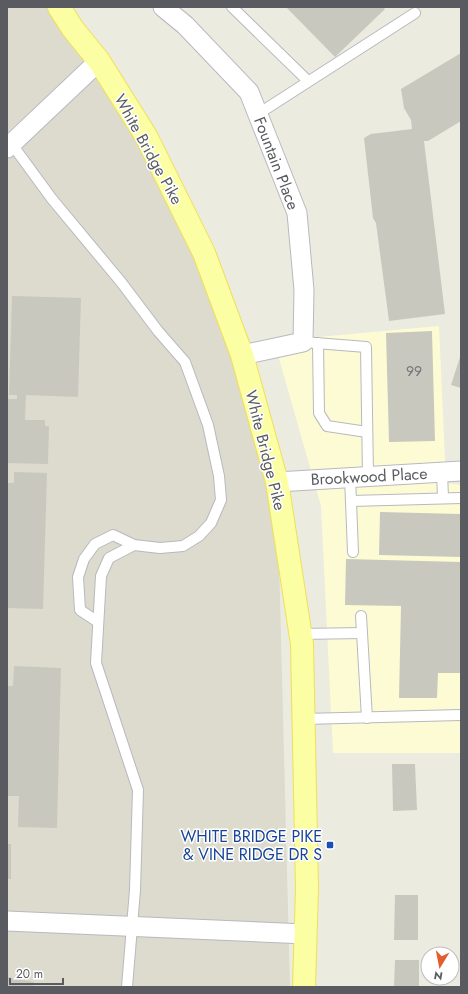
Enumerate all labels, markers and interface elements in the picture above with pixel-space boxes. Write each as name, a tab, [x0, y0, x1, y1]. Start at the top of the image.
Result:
street label: White Bridge Pike	[109, 90, 188, 209]
street label: Fountain Place	[248, 113, 305, 213]
house number: 99	[406, 361, 422, 381]
street label: White Bridge Pike	[239, 388, 292, 513]
street label: Brookwood Place	[310, 462, 428, 491]
place label: WHITE BRIDGE PIKE & VINE RIDGE DR S	[181, 825, 322, 866]
marker: WHITE BRIDGE PIKE & VINE RIDGE DR S	[325, 840, 335, 850]
north arrow	[420, 946, 460, 986]
scale bar	[10, 960, 63, 986]
text: 20 m	[16, 965, 43, 983]
text: N	[433, 967, 444, 984]

